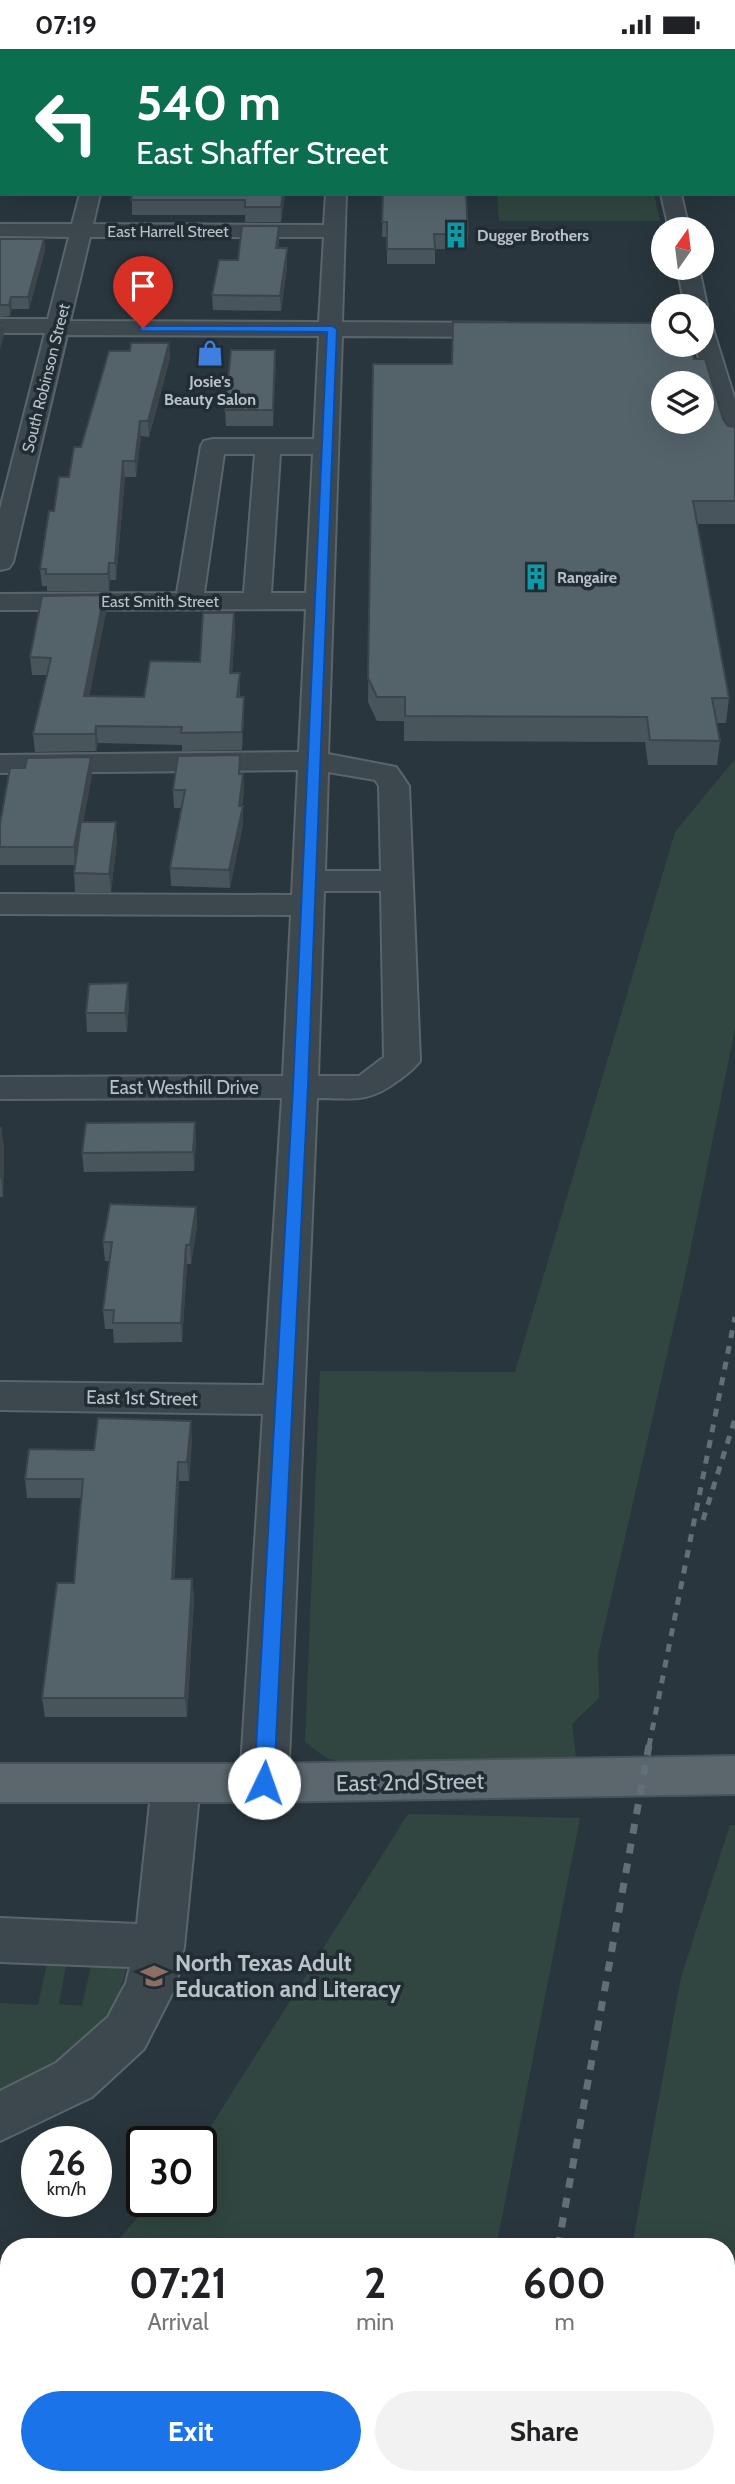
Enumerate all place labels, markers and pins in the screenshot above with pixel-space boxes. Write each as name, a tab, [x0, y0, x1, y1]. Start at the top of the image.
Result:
building icon: Dugger Brothers	[441, 220, 471, 250]
place label: Dugger Brothers	[477, 226, 589, 245]
pin	[113, 256, 173, 328]
shop icon: Josie's Beauty Salon	[195, 338, 225, 368]
place label: Josie's Beauty Salon	[164, 372, 256, 409]
building icon: Rangaire	[521, 562, 551, 592]
place label: Rangaire	[557, 568, 617, 587]
place label: North Texas Adult Education and Literacy	[175, 1949, 401, 2003]
school or university icon: North Texas Adult Education and Literacy	[139, 1961, 169, 1991]

